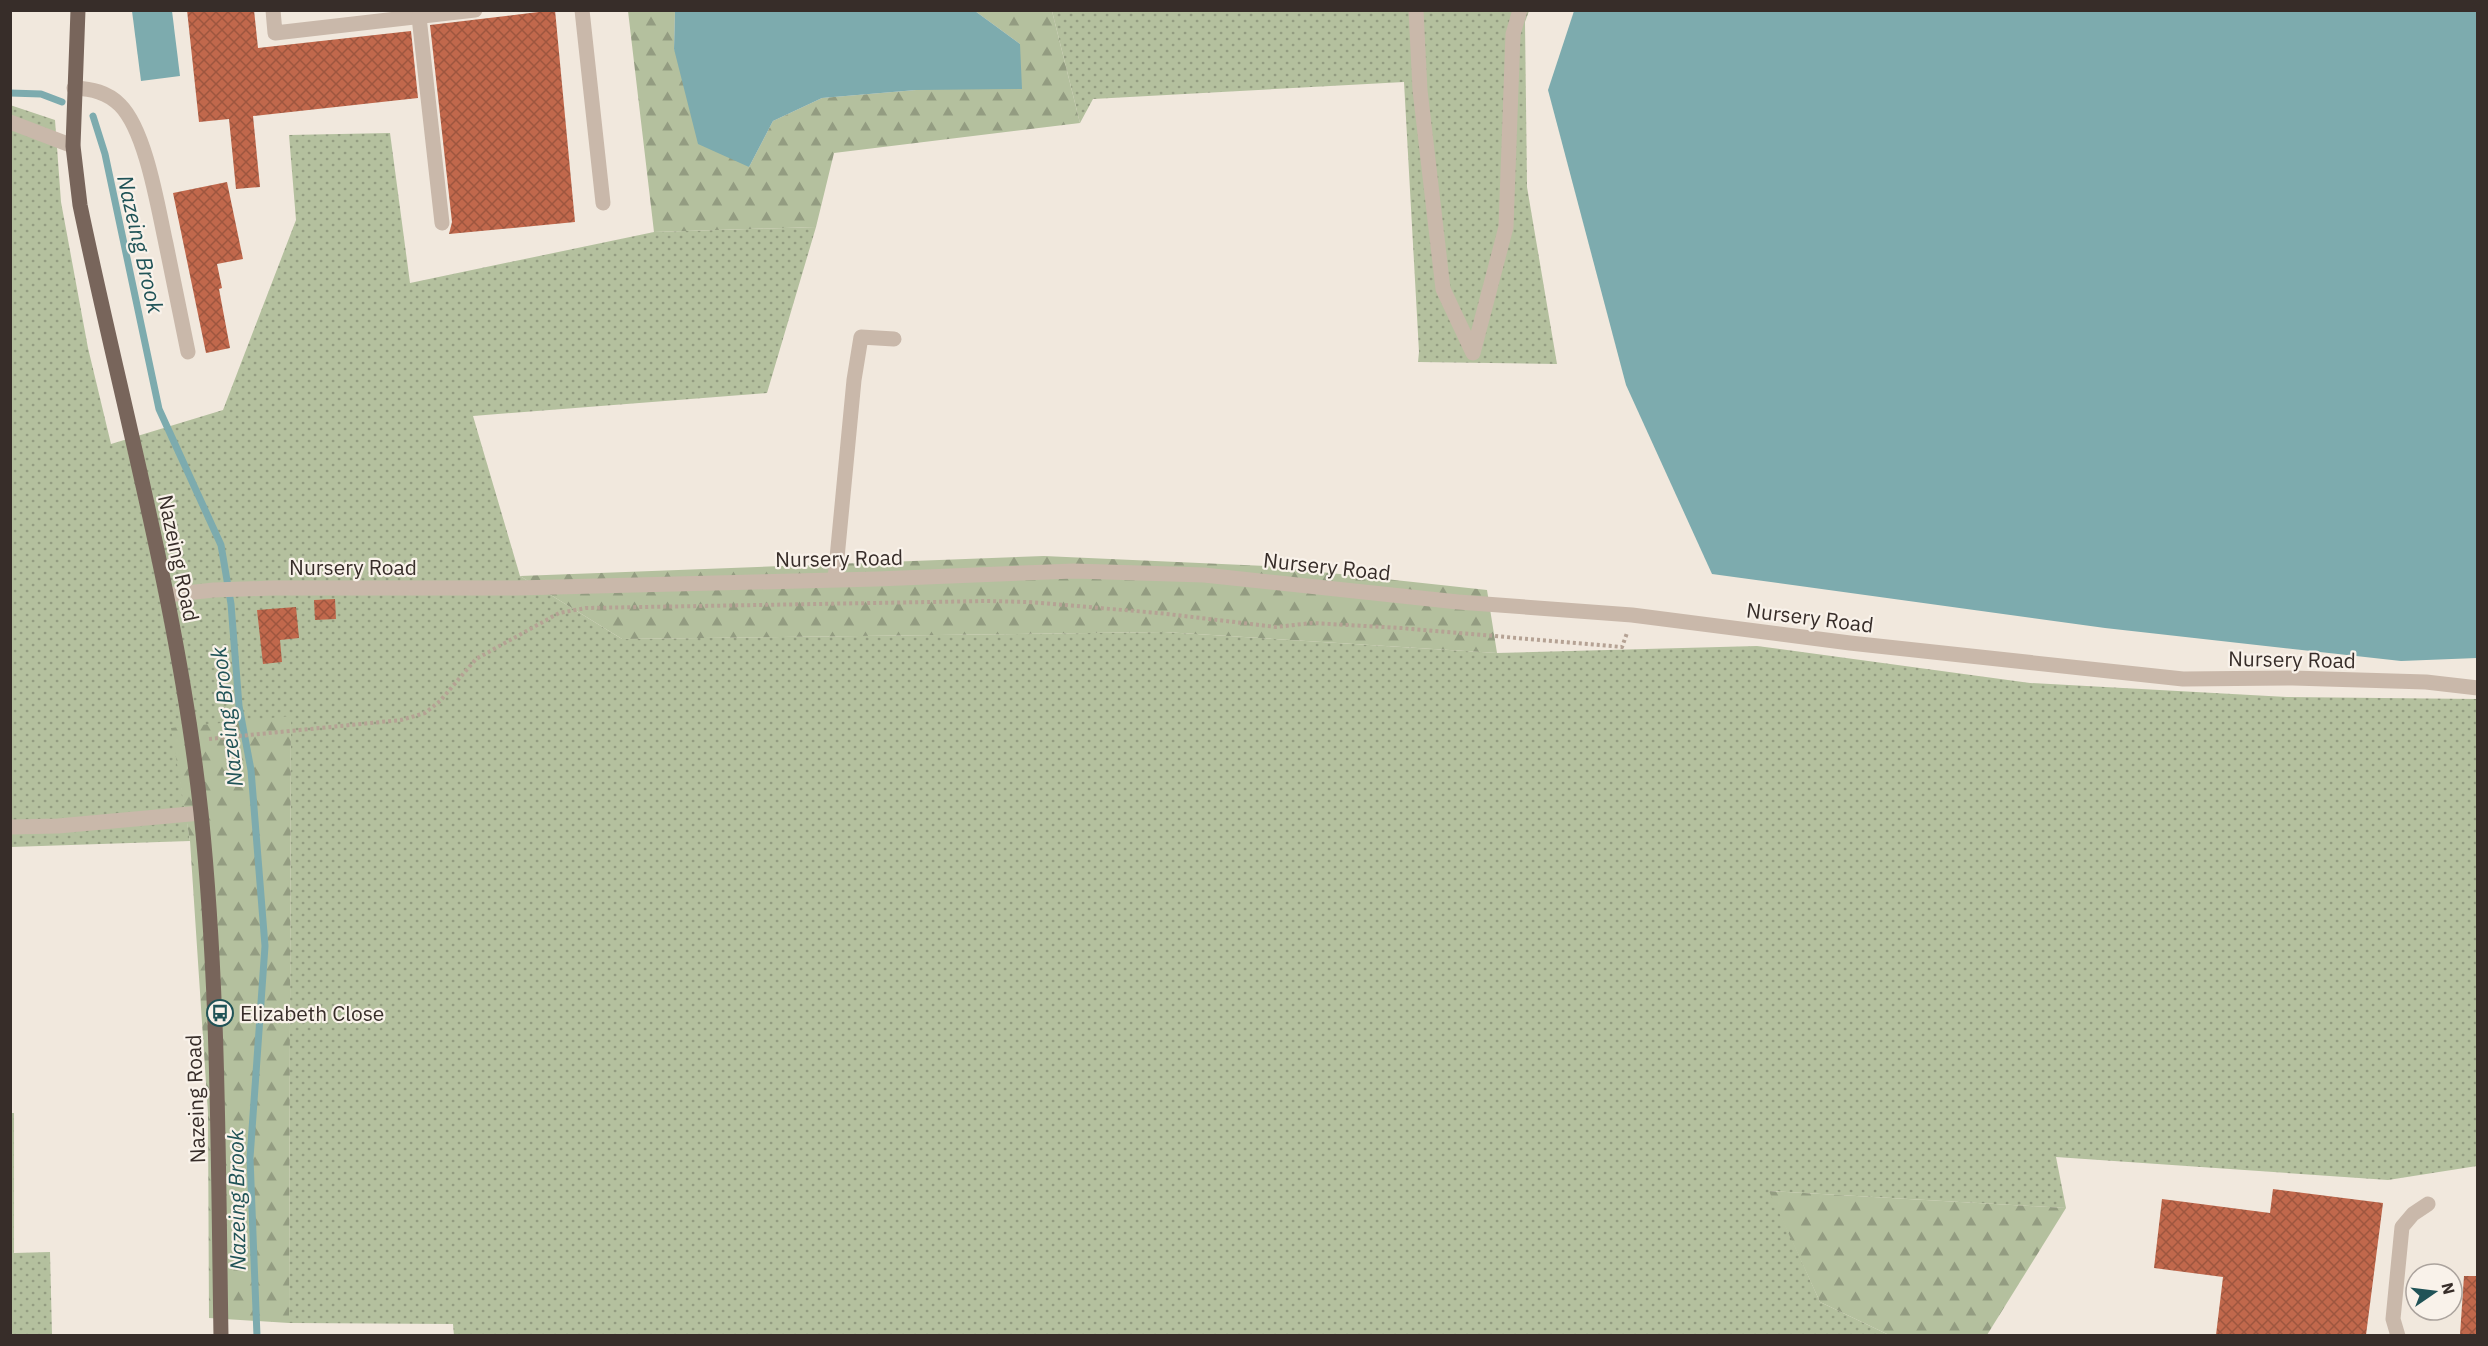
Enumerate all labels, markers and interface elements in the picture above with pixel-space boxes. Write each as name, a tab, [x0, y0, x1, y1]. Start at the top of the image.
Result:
water label: Nazeing Brook	[111, 172, 171, 316]
street label: Nazeing Road	[152, 492, 206, 624]
street label: Nursery Road	[775, 543, 903, 573]
street label: Nursery Road	[1262, 545, 1392, 587]
street label: Nursery Road	[289, 553, 417, 581]
street label: Nursery Road	[1745, 595, 1875, 639]
street label: Nursery Road	[2228, 644, 2356, 674]
water label: Nazeing Brook	[203, 645, 249, 789]
bus stop icon: Elizabeth Close	[205, 998, 235, 1028]
place label: Elizabeth Close	[240, 999, 384, 1027]
street label: Nazeing Road	[179, 1034, 211, 1164]
water label: Nazeing Brook	[220, 1129, 252, 1271]
north arrow	[2404, 1262, 2464, 1322]
text: N	[2437, 1280, 2460, 1296]

